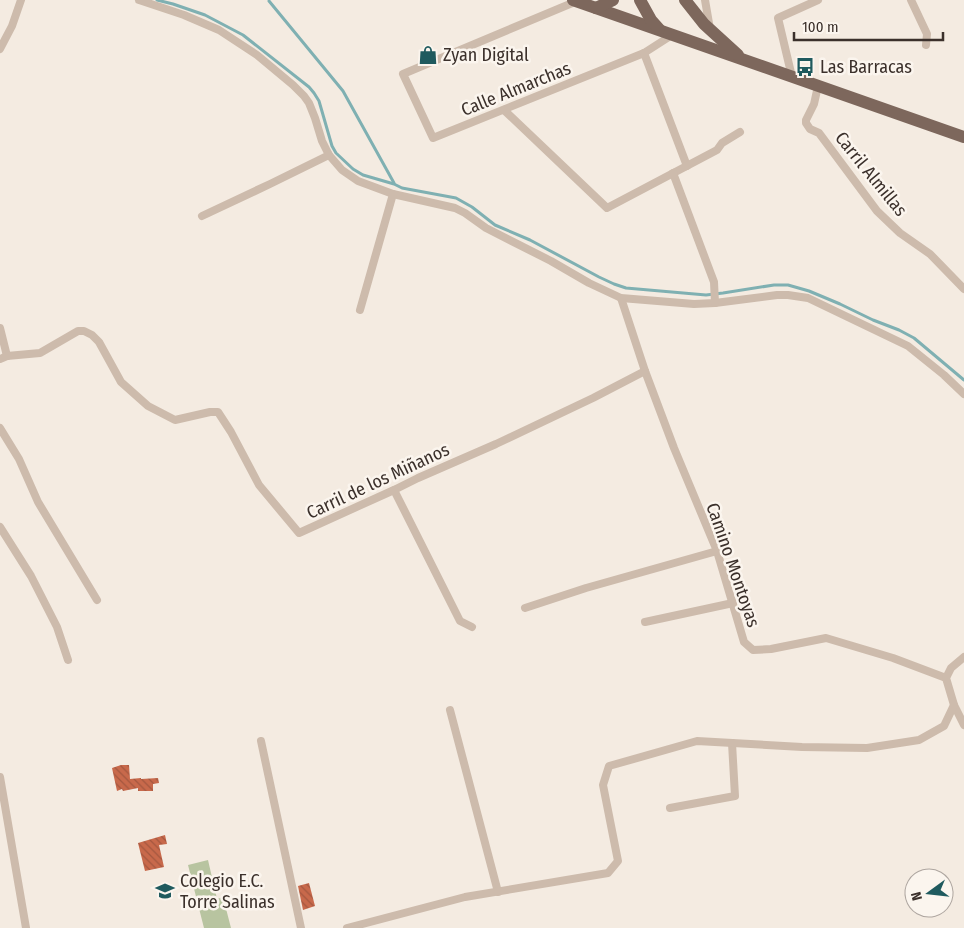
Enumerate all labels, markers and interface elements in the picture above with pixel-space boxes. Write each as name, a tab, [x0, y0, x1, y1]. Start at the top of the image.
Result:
scale bar	[794, 10, 943, 42]
text: 100 m	[802, 18, 839, 36]
shop icon: Zyan Digital	[417, 44, 439, 66]
place label: Zyan Digital	[443, 44, 529, 66]
bus stop icon: Las Barracas	[794, 56, 816, 78]
place label: Las Barracas	[820, 56, 912, 78]
street label: Calle Almarchas	[458, 57, 574, 121]
street label: Carril Almillas	[830, 127, 912, 221]
street label: Carril de los Miñanos	[303, 438, 453, 524]
street label: Camino Montoyas	[701, 500, 765, 630]
north arrow	[904, 868, 954, 918]
place label: Colegio E.C. Torre Salinas	[180, 870, 275, 913]
school or university icon: Colegio E.C. Torre Salinas	[154, 880, 176, 902]
text: N	[908, 890, 926, 902]

